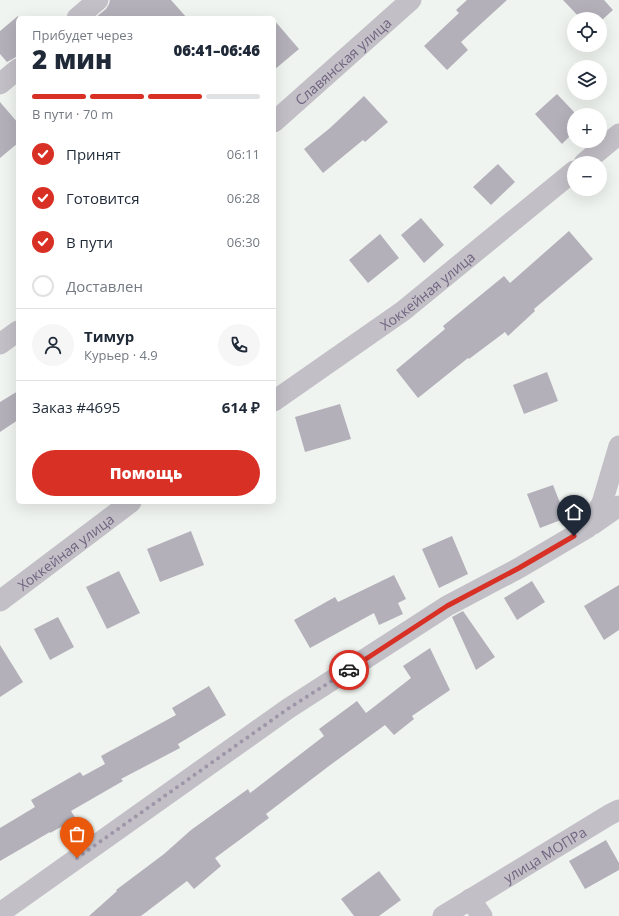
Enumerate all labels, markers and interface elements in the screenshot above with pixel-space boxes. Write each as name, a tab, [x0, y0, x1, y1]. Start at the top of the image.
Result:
map controls	[567, 12, 607, 196]
button: locate	[567, 12, 607, 52]
street label: Славянская улица	[290, 13, 395, 109]
text: Прибудет через	[32, 26, 133, 44]
text: 06:41–06:46	[174, 40, 260, 60]
text: 2 мин	[32, 41, 112, 77]
button: layers	[567, 60, 607, 100]
text: В пути · 70 m	[32, 105, 113, 123]
button: +	[567, 108, 607, 148]
icon: check	[32, 143, 54, 165]
text: Принят	[66, 144, 121, 164]
text: 06:11	[227, 145, 260, 163]
button: −	[567, 156, 607, 196]
icon: check	[32, 187, 54, 209]
text: Готовится	[66, 188, 140, 208]
text: 06:28	[227, 189, 260, 207]
icon: check	[32, 231, 54, 253]
text: В пути	[66, 232, 113, 252]
text: 06:30	[227, 233, 260, 251]
street label: Хоккейная улица	[376, 247, 479, 334]
text: Доставлен	[66, 276, 143, 296]
button: person	[32, 324, 74, 366]
button: phone	[218, 324, 260, 366]
text: Тимур	[84, 326, 134, 346]
text: Курьер · 4.9	[84, 346, 158, 364]
text: Заказ #4695	[32, 397, 120, 417]
text: 614 ₽	[222, 397, 260, 417]
button: Помощь	[32, 450, 260, 496]
pin	[557, 495, 591, 536]
icon: home	[563, 501, 585, 523]
street label: Хоккейная улица	[13, 509, 118, 594]
courier	[329, 650, 369, 690]
icon: car	[338, 659, 360, 681]
pin	[60, 817, 94, 858]
street label: улица МОПРа	[500, 822, 590, 887]
icon: bag	[66, 823, 88, 845]

